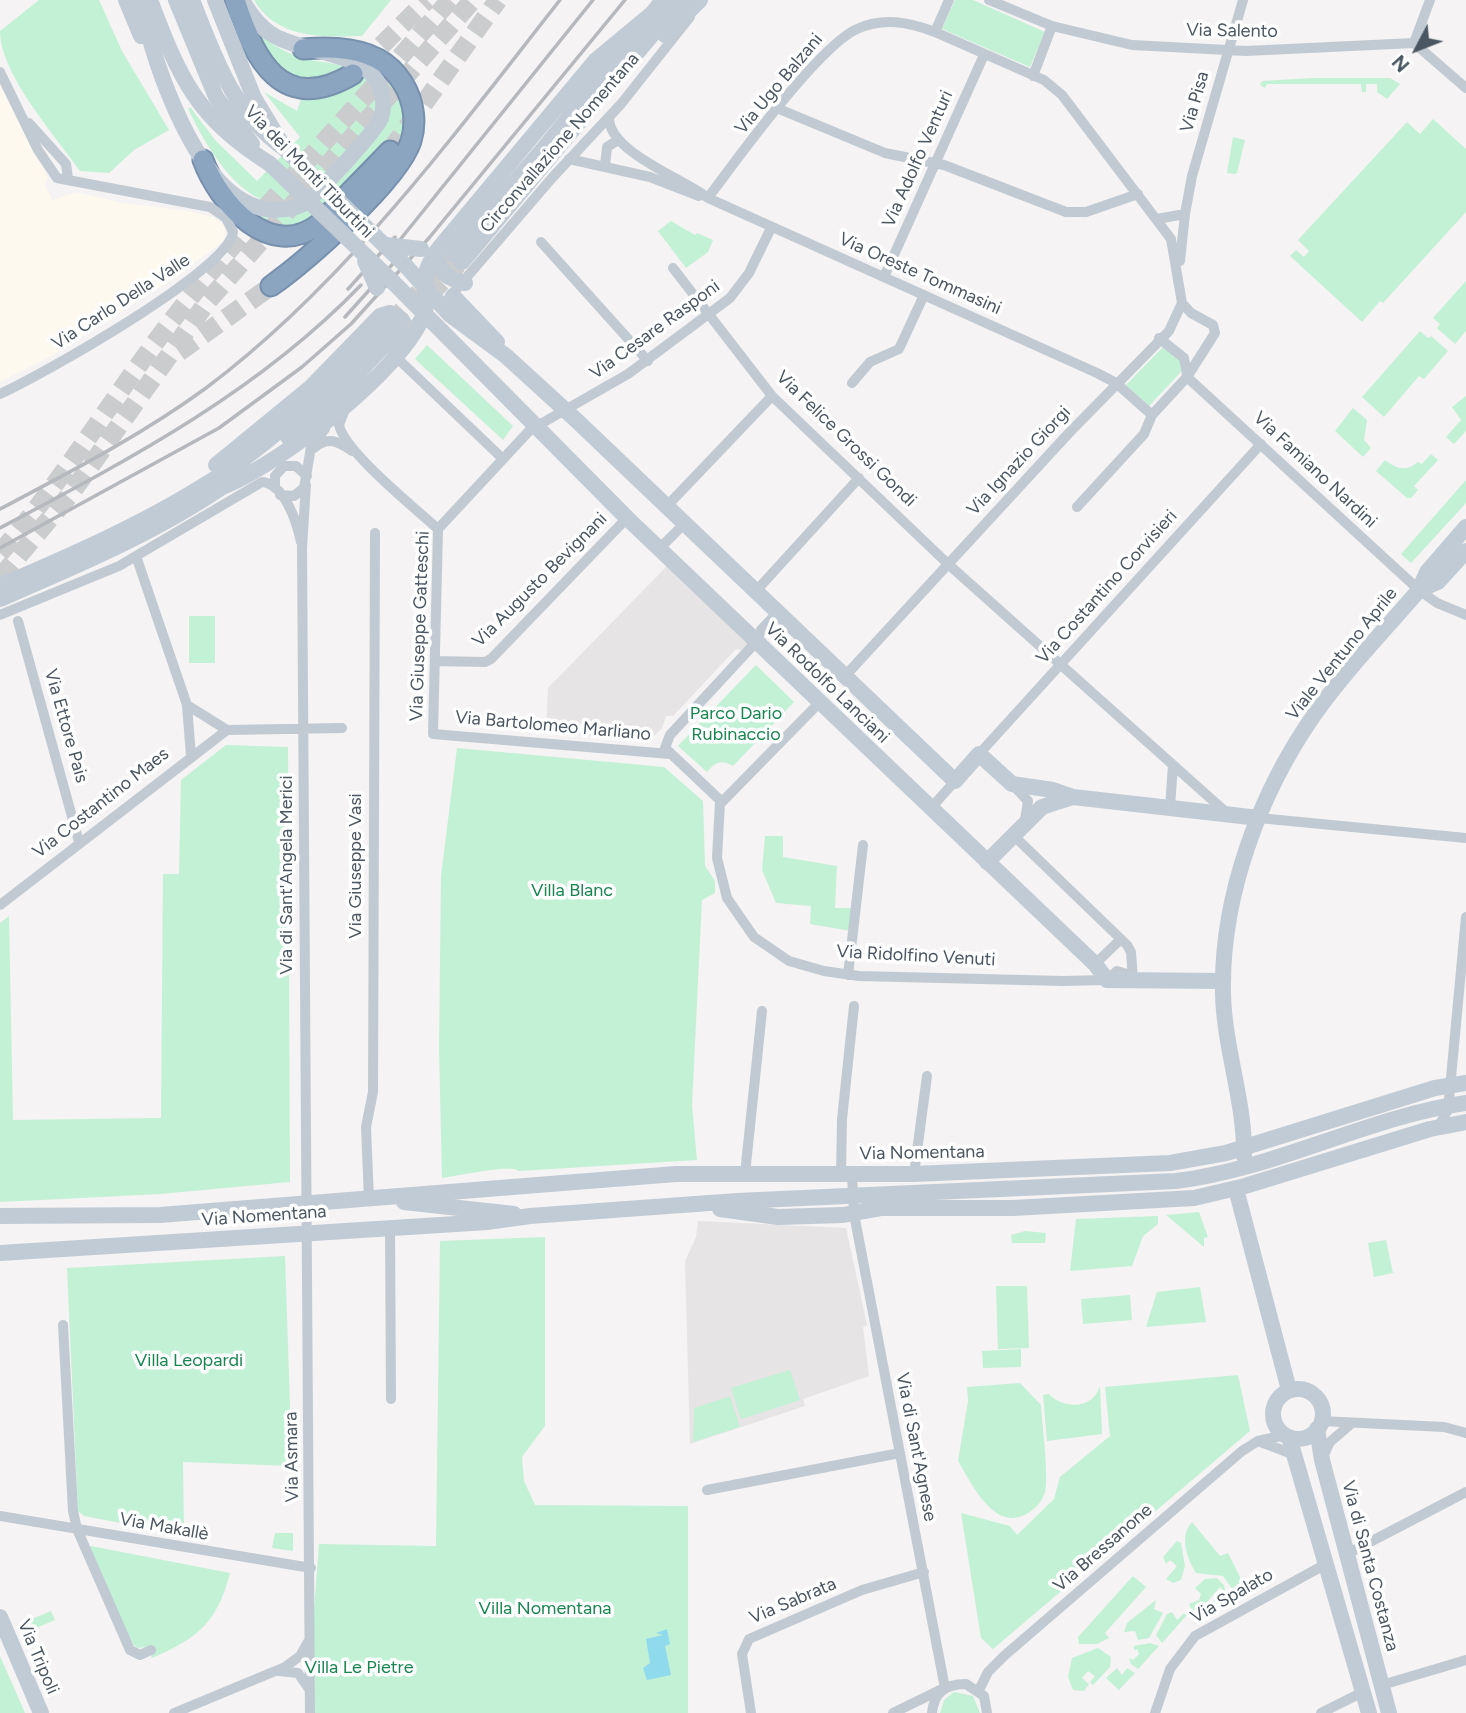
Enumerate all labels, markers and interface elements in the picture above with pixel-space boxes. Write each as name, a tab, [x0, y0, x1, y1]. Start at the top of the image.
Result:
north arrow	[1382, 14, 1452, 84]
street label: Via Salento	[1186, 19, 1278, 43]
street label: Via Ugo Balzani	[731, 29, 827, 139]
street label: Circonvallazione Nomentana	[476, 49, 644, 237]
text: N	[1388, 50, 1414, 77]
street label: Via Pisa	[1176, 69, 1214, 135]
street label: Via Adolfo Venturi	[878, 87, 958, 231]
street label: Via dei Monti Tiburtini	[240, 101, 378, 243]
street label: Via Oreste Tommasini	[835, 228, 1005, 320]
street label: Via Carlo Della Valle	[48, 249, 194, 355]
street label: Via Cesare Rasponi	[586, 276, 724, 384]
street label: Via Felice Grossi Gondi	[771, 366, 921, 512]
street label: Via Ignazio Giorgi	[963, 402, 1075, 520]
street label: Via Famiano Nardini	[1249, 407, 1381, 533]
street label: Via Costantino Corvisieri	[1032, 506, 1182, 668]
street label: Via Augusto Bevignani	[468, 508, 612, 652]
street label: Via Giuseppe Gatteschi	[406, 530, 434, 722]
street label: Viale Ventuno Aprile	[1282, 583, 1402, 725]
street label: Via Rodolfo Lanciani	[760, 618, 894, 748]
street label: Via Ettore Pais	[39, 667, 93, 785]
park label: Parco Dario Rubinaccio	[690, 703, 782, 746]
street label: Via Bartolomeo Marliano	[454, 707, 652, 745]
street label: Via Costantino Maes	[29, 743, 173, 863]
street label: Via di Sant'Angela Merici	[276, 775, 298, 975]
street label: Via Giuseppe Vasi	[345, 793, 367, 939]
park label: Villa Blanc	[531, 880, 613, 902]
street label: Via Ridolfino Venuti	[836, 941, 996, 971]
street label: Via Nomentana	[859, 1141, 985, 1165]
street label: Via Nomentana	[201, 1201, 327, 1231]
park label: Villa Leopardi	[135, 1350, 243, 1372]
street label: Via di Sant'Agnese	[891, 1371, 941, 1523]
street label: Via Asmara	[280, 1412, 304, 1502]
street label: Via di Santa Costanza	[1337, 1478, 1403, 1654]
street label: Via Bressanone	[1049, 1499, 1157, 1597]
street label: Via Makallè	[118, 1509, 210, 1545]
street label: Via Spalato	[1187, 1564, 1277, 1628]
street label: Via Sabrata	[746, 1573, 840, 1629]
park label: Villa Nomentana	[479, 1598, 611, 1620]
street label: Via Tripoli	[13, 1616, 63, 1698]
park label: Villa Le Pietre	[305, 1657, 413, 1679]

